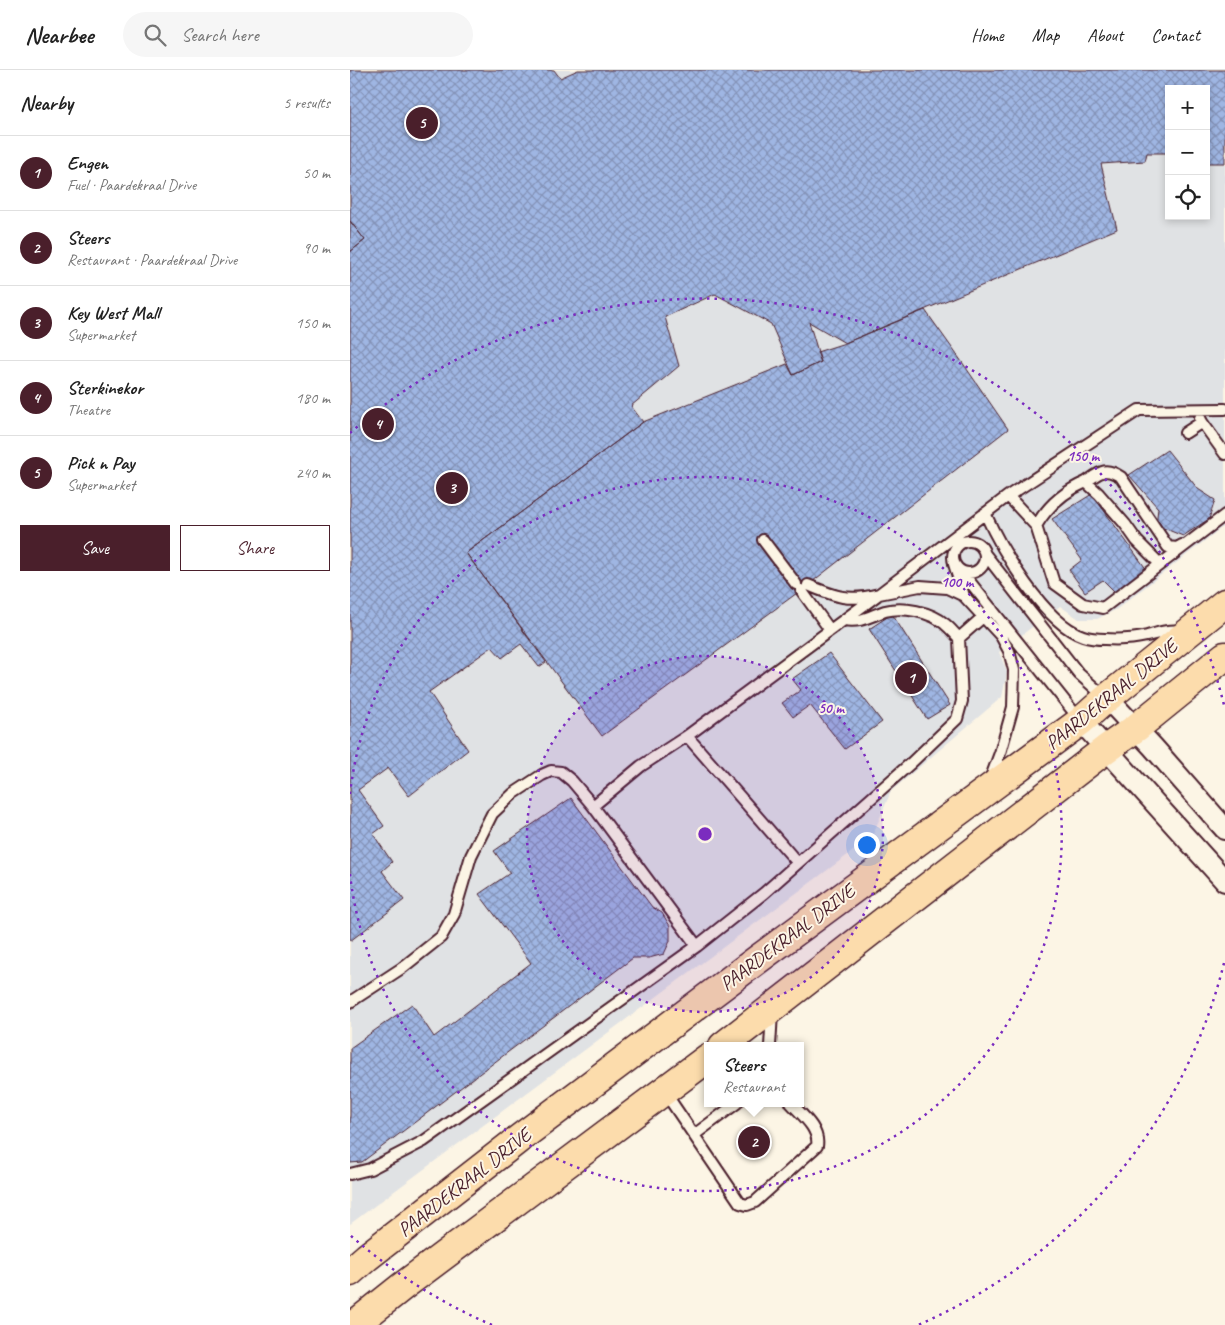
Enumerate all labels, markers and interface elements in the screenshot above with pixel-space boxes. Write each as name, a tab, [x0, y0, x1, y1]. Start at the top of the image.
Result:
search box	[123, 12, 473, 57]
text: Nearbee	[25, 20, 93, 50]
icon: search	[141, 21, 169, 49]
text: Search here	[181, 23, 259, 47]
text: Home	[971, 24, 1004, 46]
text: Map	[1032, 24, 1059, 46]
text: About	[1087, 24, 1123, 46]
text: Contact	[1151, 24, 1200, 46]
map controls	[1165, 85, 1210, 220]
button: +	[1165, 85, 1210, 130]
text: Nearby	[20, 90, 73, 116]
text: 5 results	[283, 93, 330, 113]
pin: 5	[406, 104, 438, 142]
button: −	[1165, 130, 1210, 175]
text: Engen	[67, 151, 108, 175]
text: 1	[32, 163, 40, 183]
text: 50 m	[303, 163, 330, 183]
text: Fuel · Paardekraal Drive	[67, 175, 196, 195]
button: locate	[1165, 175, 1210, 220]
text: Steers	[67, 226, 109, 250]
text: 2	[32, 238, 40, 258]
text: 90 m	[303, 238, 330, 258]
text: Restaurant · Paardekraal Drive	[67, 250, 237, 270]
text: Key West Mall	[67, 301, 159, 325]
text: 3	[32, 313, 40, 333]
text: 150 m	[296, 313, 330, 333]
text: Supermarket	[67, 325, 135, 345]
text: Sterkinekor	[67, 376, 143, 400]
text: 4	[32, 388, 40, 408]
text: 180 m	[296, 388, 330, 408]
text: Theatre	[67, 400, 110, 420]
pin: 4	[362, 405, 394, 443]
text: 150 m	[1067, 447, 1101, 466]
text: Pick n Pay	[67, 451, 134, 475]
text: 5	[33, 463, 39, 483]
text: 240 m	[296, 463, 330, 483]
pin: 3	[436, 469, 468, 507]
text: Supermarket	[67, 475, 135, 495]
button: Save	[20, 525, 170, 571]
button: Share	[180, 525, 330, 571]
text: 100 m	[941, 573, 975, 592]
street label: PAARDEKRAAL DRIVE	[1040, 632, 1184, 755]
pin: 1	[895, 659, 927, 697]
text: 50 m	[818, 699, 845, 718]
centre of rings	[696, 825, 714, 843]
your location	[854, 832, 880, 858]
street label: PAARDEKRAAL DRIVE	[715, 877, 862, 996]
popup	[704, 1042, 804, 1107]
text: Steers	[723, 1053, 765, 1077]
text: Restaurant	[723, 1077, 785, 1097]
street label: PAARDEKRAAL DRIVE	[393, 1121, 538, 1242]
pin: 2	[738, 1123, 770, 1161]

